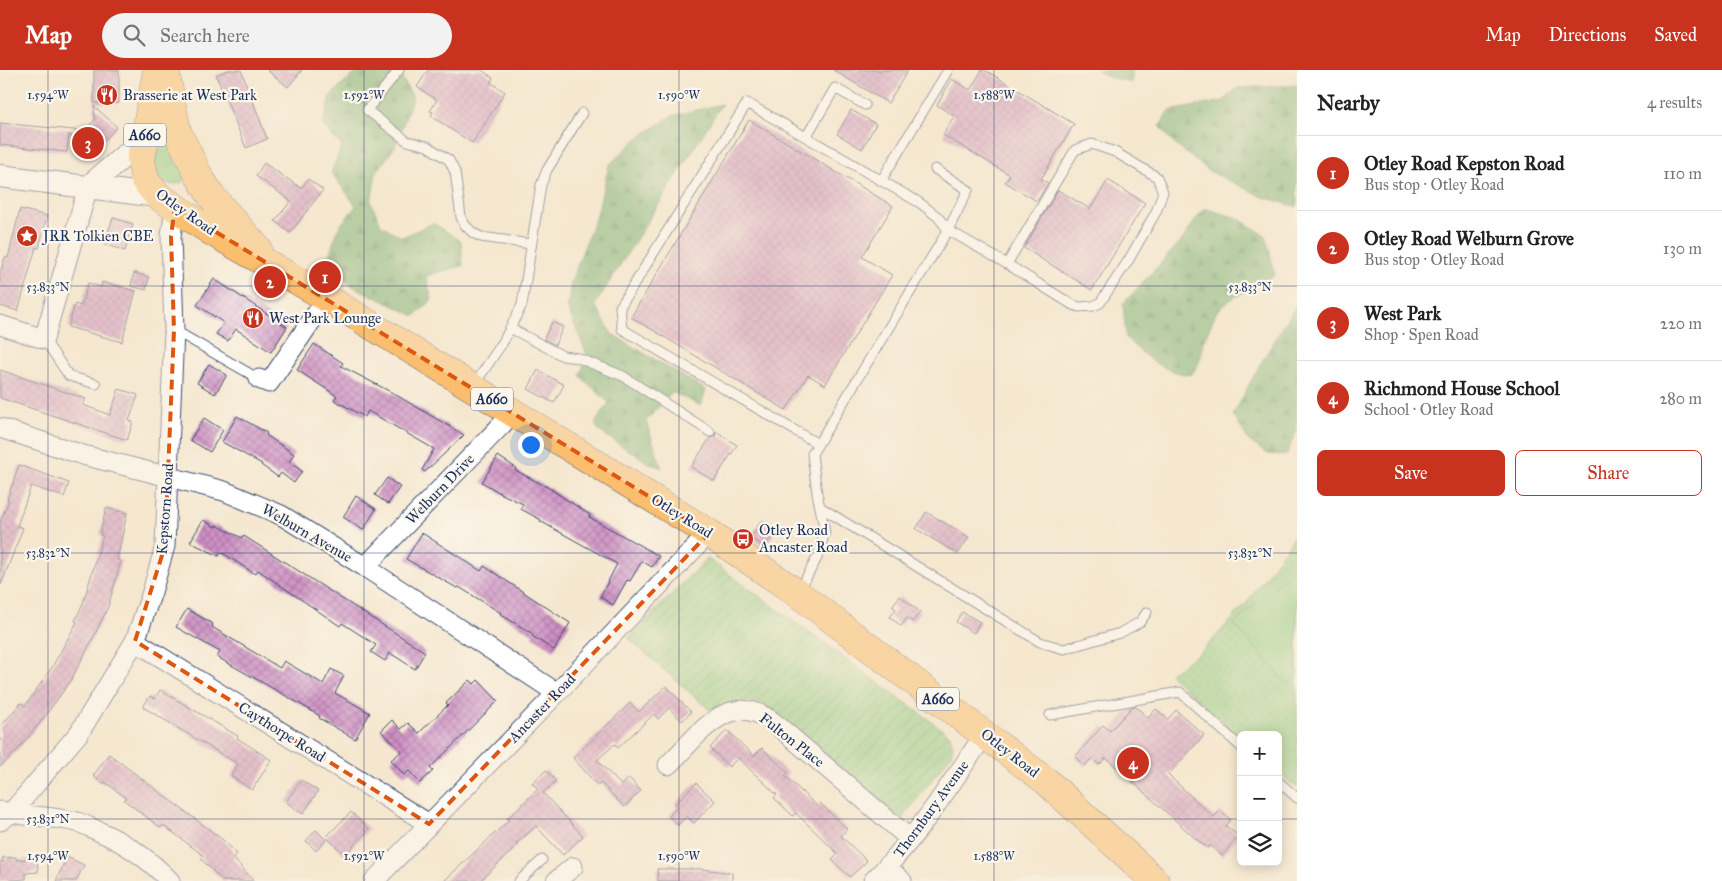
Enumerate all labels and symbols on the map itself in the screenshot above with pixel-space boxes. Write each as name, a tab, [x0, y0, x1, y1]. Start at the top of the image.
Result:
restaurant icon: Brasserie at West Park	[95, 83, 119, 107]
place label: Brasserie at West Park	[123, 86, 257, 104]
text: 1.594°W	[27, 88, 69, 102]
text: 1.592°W	[344, 88, 385, 102]
text: 1.590°W	[658, 88, 701, 102]
text: 1.588°W	[973, 88, 1015, 102]
pin: 3	[72, 124, 104, 162]
road number: A660	[124, 124, 166, 146]
street label: Otley Road	[153, 185, 220, 239]
place icon: JRR Tolkien CBE	[15, 224, 39, 248]
place label: JRR Tolkien CBE	[41, 227, 154, 246]
pin: 1	[309, 258, 341, 296]
pin: 2	[254, 263, 286, 301]
text: 53.833°N	[26, 280, 70, 294]
text: 53.833°N	[1228, 280, 1272, 294]
restaurant icon: West Park Lounge	[241, 306, 265, 330]
place label: West Park Lounge	[269, 309, 381, 327]
road number: A660	[471, 388, 513, 410]
your location	[518, 432, 544, 458]
street label: Welburn Drive	[402, 450, 478, 528]
street label: Kepstorn Road	[153, 462, 177, 555]
street label: Otley Road	[648, 490, 716, 542]
street label: Welburn Avenue	[259, 500, 355, 566]
place label: Otley Road Ancaster Road	[758, 521, 848, 556]
bus stop icon: Otley Road Ancaster Road	[731, 527, 755, 551]
text: 53.832°N	[26, 546, 70, 560]
text: 53.832°N	[1228, 546, 1272, 560]
street label: Ancaster Road	[504, 670, 580, 747]
road number: A660	[917, 688, 959, 710]
street label: Caythorpe Road	[235, 698, 329, 766]
street label: Fulton Place	[756, 709, 828, 771]
street label: Otley Road	[977, 725, 1043, 782]
pin: 4	[1117, 744, 1149, 782]
street label: Thornbury Avenue	[890, 757, 972, 861]
text: 53.831°N	[26, 812, 70, 826]
text: 1.594°W	[27, 849, 69, 863]
text: 1.592°W	[344, 849, 385, 863]
text: 1.590°W	[658, 849, 701, 863]
text: 1.588°W	[973, 849, 1015, 863]

